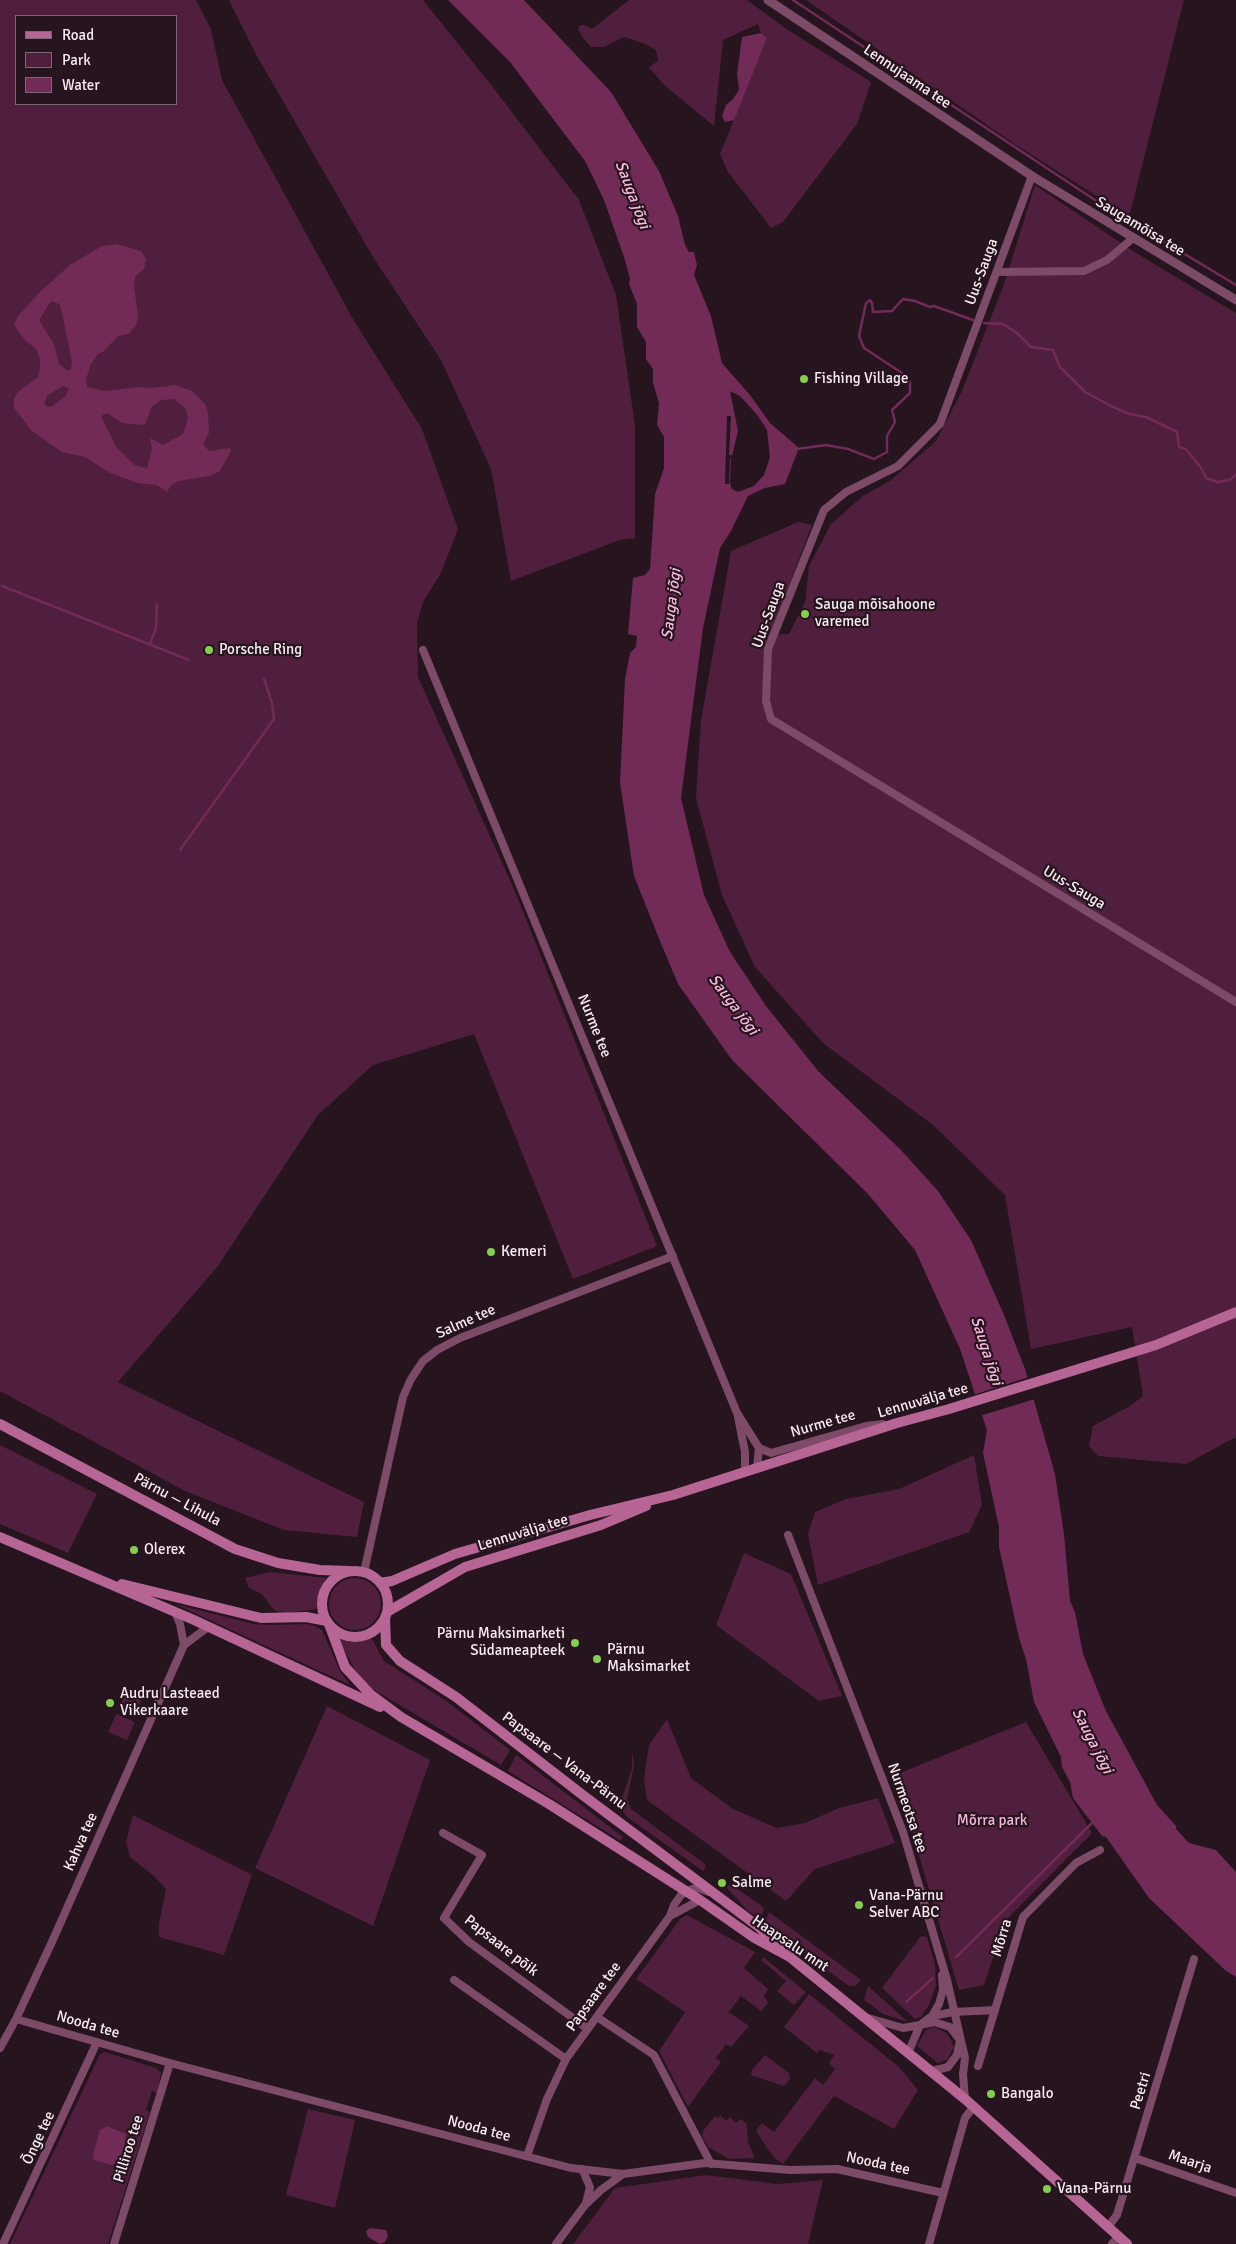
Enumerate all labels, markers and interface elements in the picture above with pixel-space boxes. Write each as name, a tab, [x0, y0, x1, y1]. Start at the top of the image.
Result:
legend	[15, 15, 178, 105]
text: Road	[62, 26, 94, 44]
street label: Lennujaama tee	[860, 41, 954, 113]
text: Park	[62, 51, 91, 69]
text: Water	[62, 76, 100, 94]
water label: Sauga jõgi	[610, 158, 654, 232]
street label: Saugamõisa tee	[1092, 193, 1188, 261]
street label: Uus-Sauga	[962, 236, 1002, 308]
place label: Fishing Village	[814, 370, 908, 388]
marker: Fishing Village	[798, 373, 810, 385]
water label: Sauga jõgi	[658, 567, 686, 641]
street label: Uus-Sauga	[749, 579, 789, 651]
place label: Sauga mõisahoone varemed	[815, 596, 935, 631]
marker: Sauga mõisahoone varemed	[799, 608, 811, 620]
place label: Porsche Ring	[219, 641, 302, 659]
marker: Porsche Ring	[203, 644, 215, 656]
street label: Uus-Sauga	[1039, 862, 1109, 914]
water label: Sauga jõgi	[704, 971, 762, 1039]
street label: Nurme tee	[573, 992, 615, 1060]
place label: Kemeri	[501, 1243, 547, 1261]
marker: Kemeri	[485, 1246, 497, 1258]
street label: Salme tee	[433, 1301, 499, 1343]
water label: Sauga jõgi	[966, 1314, 1006, 1388]
street label: Lennuvälja tee	[876, 1379, 970, 1423]
street label: Nurme tee	[788, 1406, 858, 1442]
street label: Pärnu — Lihula	[130, 1469, 224, 1531]
street label: Lennuvälja tee	[476, 1511, 570, 1555]
place label: Olerex	[144, 1541, 185, 1559]
marker: Olerex	[128, 1544, 140, 1556]
place label: Pärnu Maksimarketi Südameapteek	[437, 1625, 565, 1660]
marker: Pärnu Maksimarketi Südameapteek	[569, 1637, 581, 1649]
place label: Pärnu Maksimarket	[607, 1641, 690, 1676]
marker: Pärnu Maksimarket	[591, 1653, 603, 1665]
place label: Audru Lasteaed Vikerkaare	[120, 1685, 220, 1720]
marker: Audru Lasteaed Vikerkaare	[104, 1697, 116, 1709]
water label: Sauga jõgi	[1067, 1705, 1117, 1777]
street label: Papsaare — Vana-Pärnu	[498, 1708, 630, 1814]
street label: Nurmeotsa tee	[883, 1761, 931, 1855]
street label: Kahva tee	[60, 1810, 102, 1874]
park label: Mõrra park	[957, 1812, 1027, 1830]
place label: Salme	[732, 1874, 772, 1892]
marker: Salme	[716, 1877, 728, 1889]
place label: Vana-Pärnu Selver ABC	[869, 1887, 943, 1922]
marker: Vana-Pärnu Selver ABC	[853, 1899, 865, 1911]
street label: Papsaare põik	[460, 1912, 542, 1980]
street label: Haapsalu mnt	[748, 1912, 832, 1976]
street label: Mõrra	[988, 1917, 1016, 1959]
street label: Papsaare tee	[563, 1959, 625, 2035]
street label: Nooda tee	[54, 2007, 122, 2043]
street label: Peetri	[1127, 2070, 1155, 2112]
place label: Bangalo	[1001, 2085, 1053, 2103]
marker: Bangalo	[985, 2088, 997, 2100]
street label: Õnge tee	[19, 2108, 59, 2168]
street label: Nooda tee	[445, 2112, 513, 2146]
street label: Pilliroo tee	[110, 2113, 148, 2185]
street label: Maarja	[1166, 2146, 1214, 2178]
street label: Nooda tee	[844, 2148, 912, 2180]
place label: Vana-Pärnu	[1057, 2180, 1131, 2198]
marker: Vana-Pärnu	[1041, 2183, 1053, 2195]

